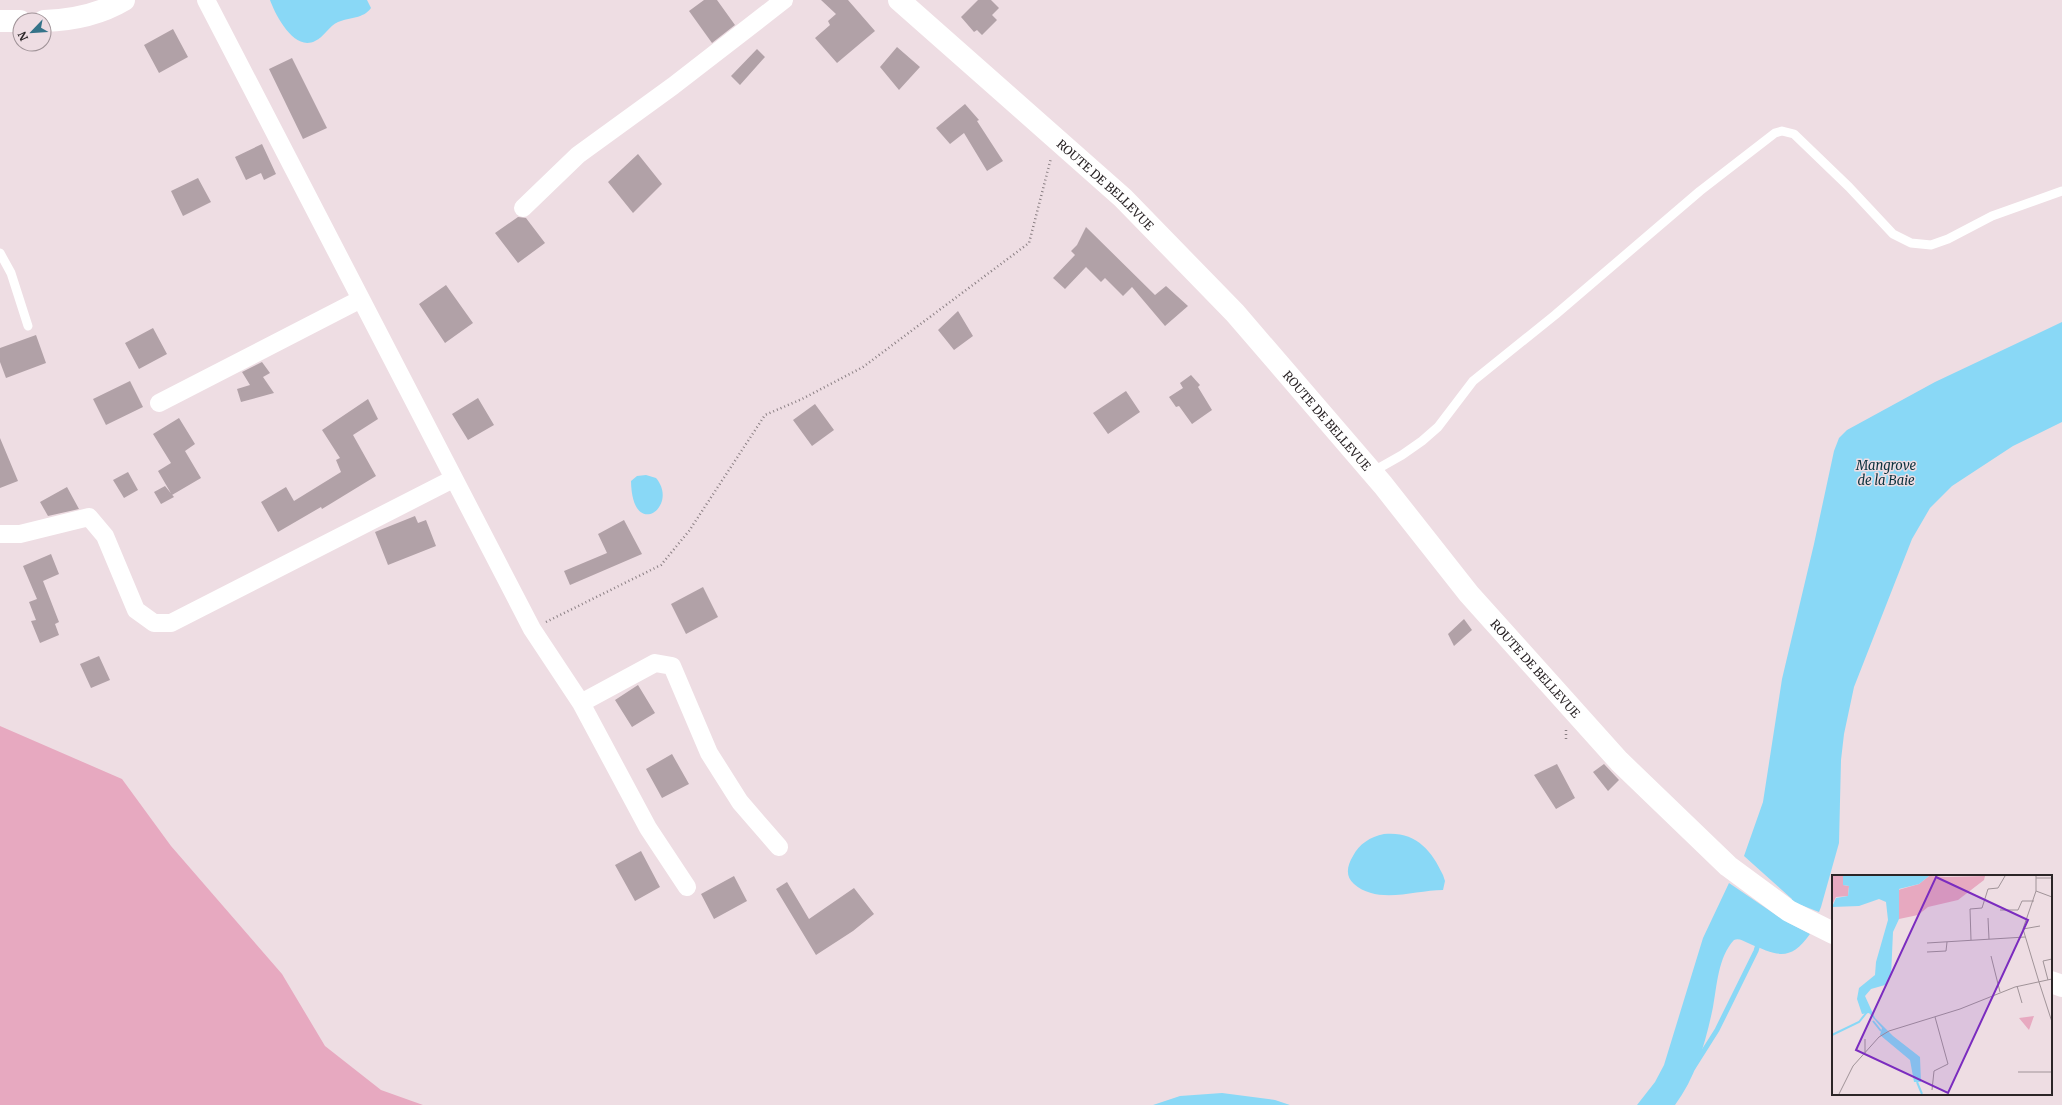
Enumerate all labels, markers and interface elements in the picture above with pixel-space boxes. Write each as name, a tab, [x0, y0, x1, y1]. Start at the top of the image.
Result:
north arrow	[12, 12, 52, 52]
text: N	[15, 29, 31, 43]
street label: ROUTE DE BELLEVUE	[1054, 136, 1158, 233]
street label: ROUTE DE BELLEVUE	[1280, 367, 1375, 474]
water label: Mangrove de la Baie	[1855, 457, 1916, 489]
street label: ROUTE DE BELLEVUE	[1488, 616, 1584, 721]
inset map	[1832, 875, 2052, 1095]

